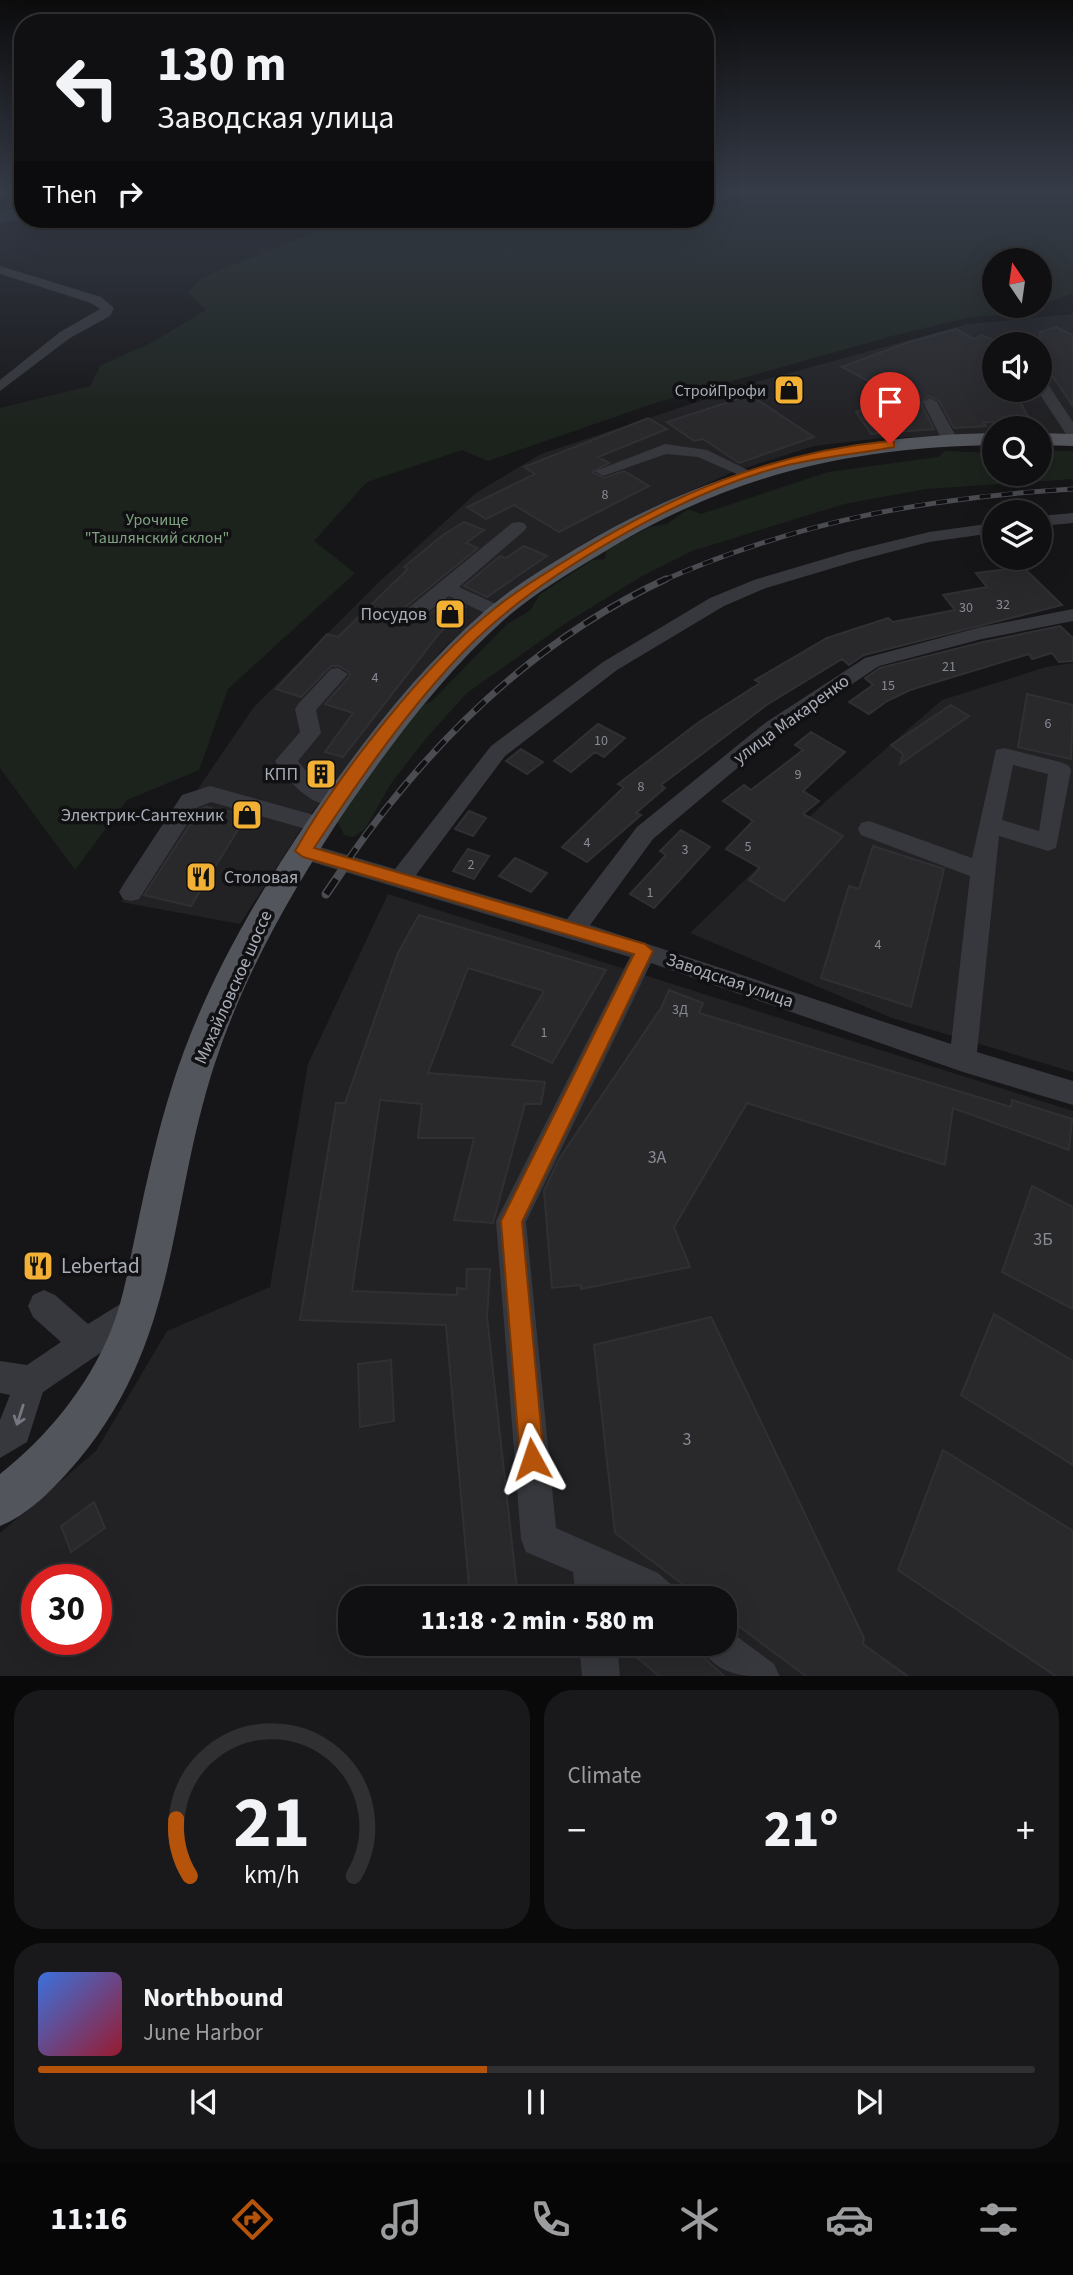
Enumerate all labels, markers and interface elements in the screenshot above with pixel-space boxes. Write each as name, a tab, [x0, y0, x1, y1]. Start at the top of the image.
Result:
text: 130 m	[157, 30, 286, 100]
icon: left	[42, 42, 133, 133]
text: Заводская улица	[157, 95, 394, 141]
icon: right	[111, 175, 149, 213]
text: Then	[42, 176, 97, 213]
north arrow	[982, 248, 1052, 318]
map controls	[982, 248, 1052, 570]
button: sound	[982, 332, 1052, 402]
pin	[860, 372, 920, 444]
shop icon: СтройПрофи	[772, 373, 806, 407]
place label: СтройПрофи	[675, 380, 766, 402]
icon: arrive	[871, 383, 909, 421]
button: search	[982, 416, 1052, 486]
house number: 8	[602, 485, 609, 505]
button: layers	[982, 500, 1052, 570]
park label: Урочище "Ташлянский склон"	[85, 509, 229, 549]
house number: 32	[996, 595, 1010, 615]
shop icon: Посудов	[433, 597, 467, 631]
house number: 30	[959, 598, 973, 618]
place label: Посудов	[361, 602, 427, 627]
house number: 21	[942, 657, 956, 677]
house number: 4	[372, 668, 379, 688]
street label: улица Макаренко	[728, 669, 855, 770]
house number: 15	[881, 676, 895, 696]
house number: 6	[1045, 714, 1052, 734]
house number: 10	[594, 731, 608, 751]
building icon: КПП	[304, 757, 338, 791]
place label: КПП	[264, 762, 298, 787]
house number: 9	[795, 765, 802, 785]
house number: 8	[638, 777, 645, 797]
shop icon: Электрик-Сантехник	[230, 798, 264, 832]
place label: Электрик-Сантехник	[61, 803, 224, 828]
house number: 4	[584, 833, 591, 853]
house number: 5	[745, 837, 752, 857]
house number: 3	[682, 840, 689, 860]
house number: 2	[468, 855, 475, 875]
restaurant icon: Столовая	[184, 860, 218, 894]
place label: Столовая	[224, 865, 298, 890]
house number: 1	[647, 883, 654, 903]
street label: Михайловское шоссе	[188, 906, 279, 1068]
house number: 4	[875, 935, 882, 955]
street label: Заводская улица	[663, 947, 797, 1014]
house number: 3Д	[672, 1000, 688, 1020]
house number: 1	[541, 1023, 548, 1043]
house number: 3А	[648, 1145, 667, 1170]
house number: 3Б	[1033, 1227, 1053, 1252]
restaurant icon: Lebertad	[21, 1249, 55, 1283]
place label: Lebertad	[61, 1251, 140, 1281]
one-way arrow	[12, 1403, 25, 1425]
position arrow	[495, 1422, 569, 1496]
house number: 3	[683, 1427, 692, 1452]
speed limit sign: 30	[21, 1564, 112, 1655]
text: 11:18 · 2 min · 580 m	[421, 1602, 654, 1639]
text: Climate	[568, 1759, 641, 1792]
text: 21	[233, 1771, 310, 1875]
text: 21°	[764, 1793, 839, 1867]
text: −	[568, 1804, 586, 1858]
text: +	[1016, 1804, 1035, 1858]
text: km/h	[244, 1856, 300, 1892]
text: Northbound	[143, 1979, 284, 2016]
text: June Harbor	[143, 2016, 263, 2049]
icon: previous	[185, 2083, 223, 2121]
icon: pause	[517, 2083, 555, 2121]
icon: next	[850, 2083, 888, 2121]
icon: directions	[228, 2195, 277, 2244]
icon: music	[377, 2195, 426, 2244]
icon: phone	[526, 2195, 575, 2244]
icon: climate	[675, 2195, 724, 2244]
icon: car	[825, 2195, 874, 2244]
icon: filters	[974, 2195, 1023, 2244]
text: 11:16	[50, 2196, 127, 2242]

